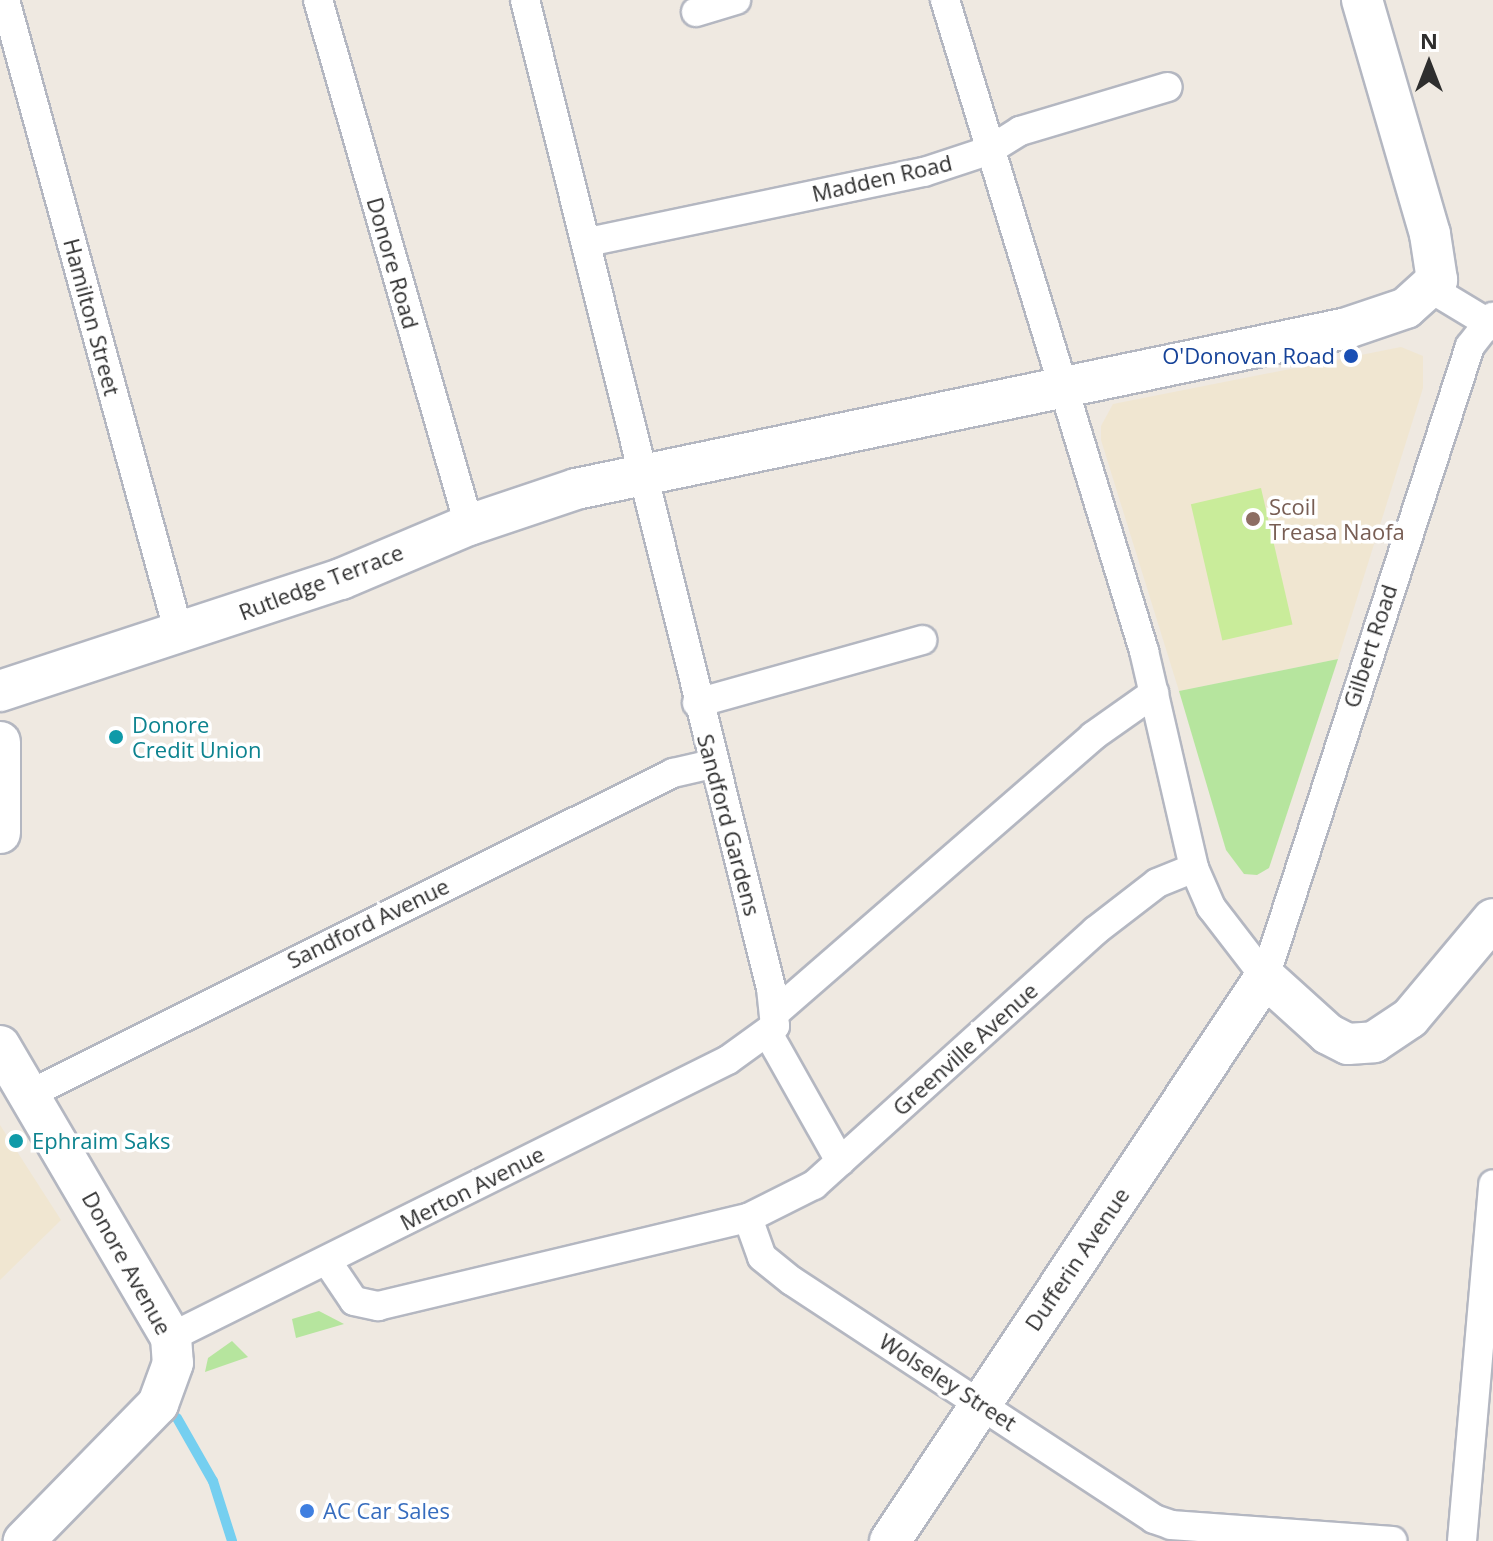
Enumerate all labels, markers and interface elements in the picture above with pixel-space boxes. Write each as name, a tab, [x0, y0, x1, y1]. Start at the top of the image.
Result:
north arrow	[1389, 24, 1469, 104]
text: N	[1420, 25, 1438, 55]
street label: Madden Road	[809, 149, 955, 207]
street label: Donore Road	[362, 194, 424, 332]
street label: Hamilton Street	[58, 236, 126, 398]
place label: O'Donovan Road	[1162, 343, 1335, 369]
marker: O'Donovan Road	[1342, 347, 1360, 365]
place label: Scoil Treasa Naofa	[1269, 493, 1405, 544]
marker: Scoil Treasa Naofa	[1244, 510, 1262, 528]
street label: Rutledge Terrace	[235, 539, 407, 625]
street label: Gilbert Road	[1338, 581, 1402, 711]
place label: Donore Credit Union	[132, 711, 262, 762]
marker: Donore Credit Union	[107, 728, 125, 746]
street label: Sandford Gardens	[692, 731, 766, 919]
street label: Sandford Avenue	[283, 872, 453, 974]
street label: Greenville Avenue	[887, 977, 1043, 1121]
place label: Ephraim Saks	[32, 1128, 170, 1154]
marker: Ephraim Saks	[7, 1132, 25, 1150]
street label: Merton Avenue	[396, 1140, 548, 1236]
street label: Dufferin Avenue	[1019, 1182, 1135, 1336]
street label: Donore Avenue	[77, 1187, 177, 1339]
street label: Wolseley Street	[875, 1328, 1021, 1436]
place label: AC Car Sales	[323, 1498, 450, 1524]
marker: AC Car Sales	[298, 1502, 316, 1520]

